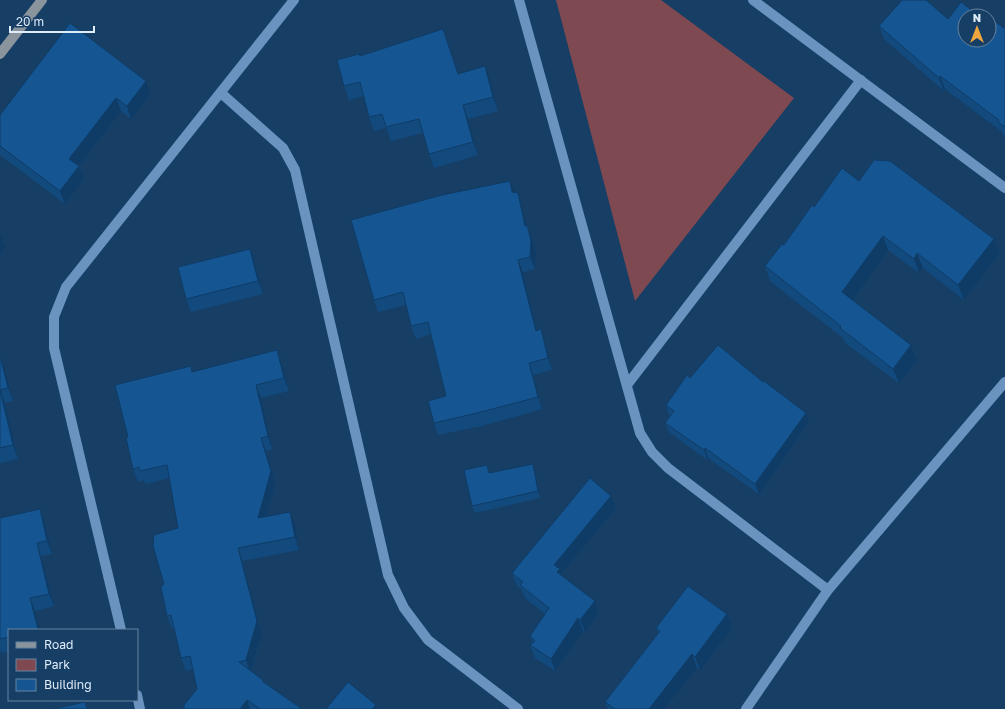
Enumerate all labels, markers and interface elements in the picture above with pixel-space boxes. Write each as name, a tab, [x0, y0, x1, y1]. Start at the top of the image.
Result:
scale bar	[10, 8, 94, 34]
north arrow	[957, 8, 997, 48]
text: N	[973, 11, 981, 24]
text: 20 m	[16, 14, 44, 29]
legend	[8, 629, 138, 701]
text: Road	[44, 637, 73, 652]
text: Park	[44, 657, 70, 672]
text: Building	[44, 677, 92, 692]

